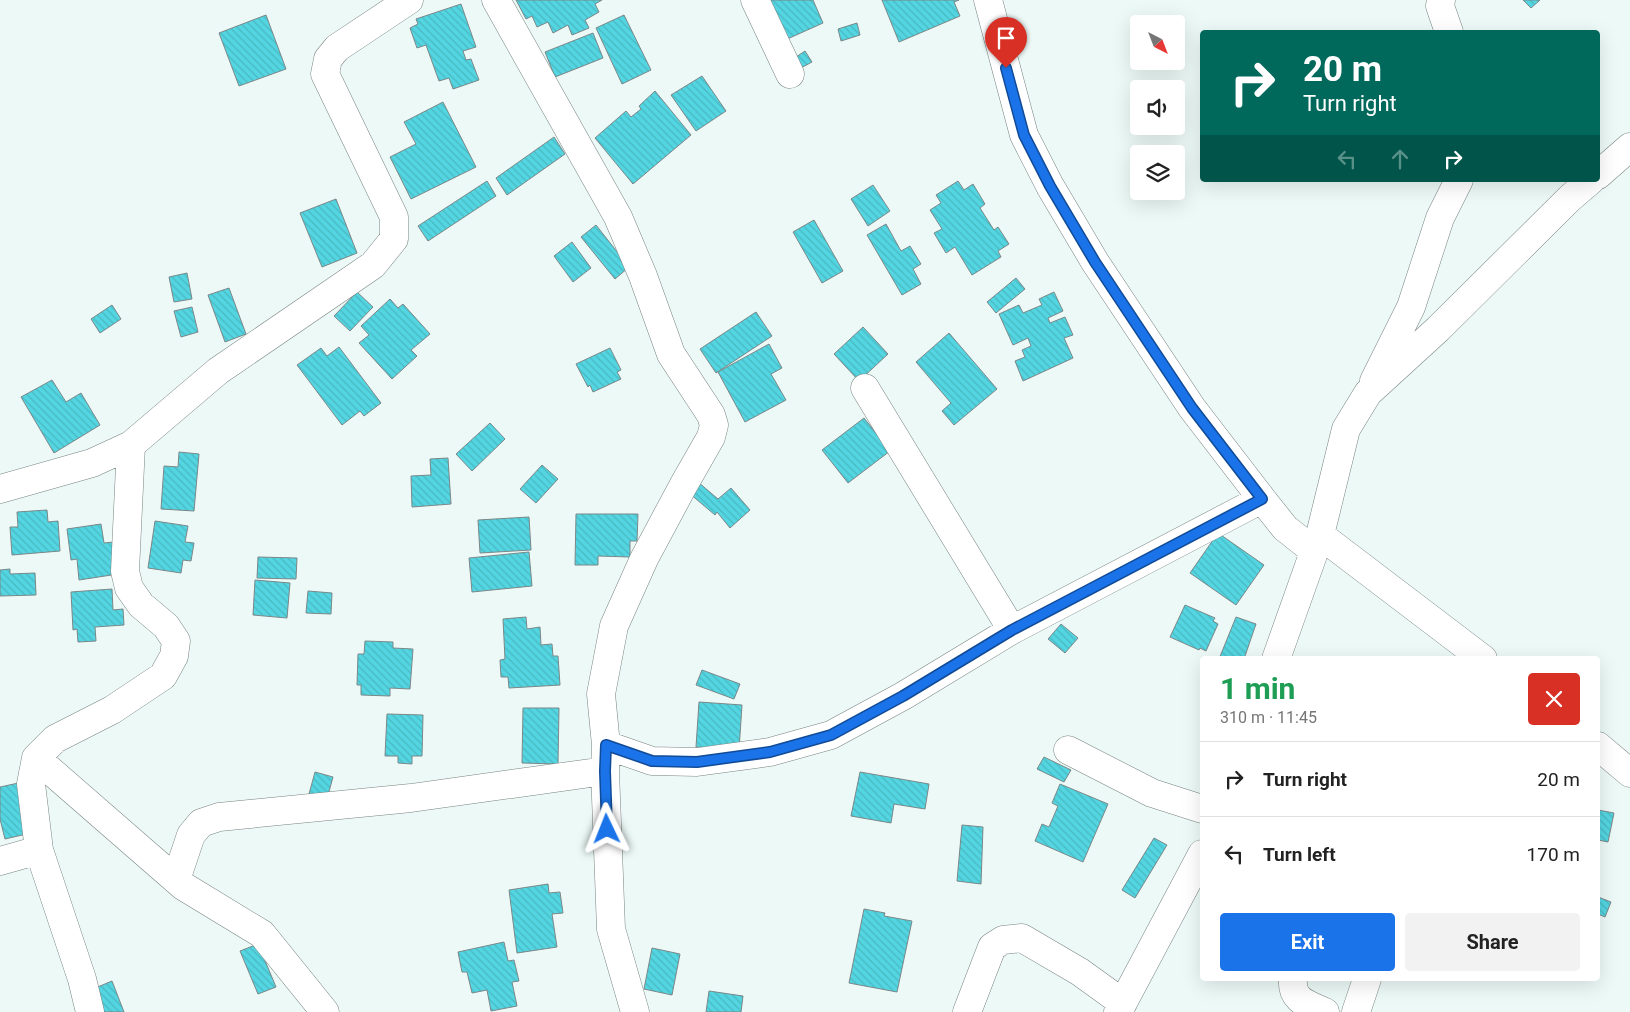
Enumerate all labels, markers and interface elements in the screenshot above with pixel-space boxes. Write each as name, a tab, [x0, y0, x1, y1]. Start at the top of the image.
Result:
north arrow	[1130, 15, 1185, 70]
map controls	[1130, 15, 1185, 200]
pin	[985, 17, 1027, 68]
icon: arrive	[992, 24, 1020, 52]
text: 20 m	[1303, 49, 1382, 90]
icon: right	[1220, 50, 1285, 115]
button: sound	[1130, 80, 1185, 135]
text: Turn right	[1303, 91, 1397, 116]
button: layers	[1130, 145, 1185, 200]
icon: left	[1333, 145, 1361, 173]
icon: ahead	[1386, 145, 1414, 173]
icon: right	[1439, 145, 1467, 173]
text: 1 min	[1220, 671, 1295, 706]
button: close	[1528, 673, 1580, 725]
text: 310 m · 11:45	[1220, 708, 1317, 727]
icon: right	[1220, 765, 1248, 793]
text: Turn right	[1263, 768, 1347, 791]
text: 20 m	[1537, 768, 1580, 791]
position arrow	[580, 802, 632, 854]
icon: left	[1220, 840, 1248, 868]
text: Turn left	[1263, 843, 1336, 866]
text: 170 m	[1527, 843, 1580, 866]
button: Exit	[1220, 913, 1395, 971]
button: Share	[1405, 913, 1580, 971]

